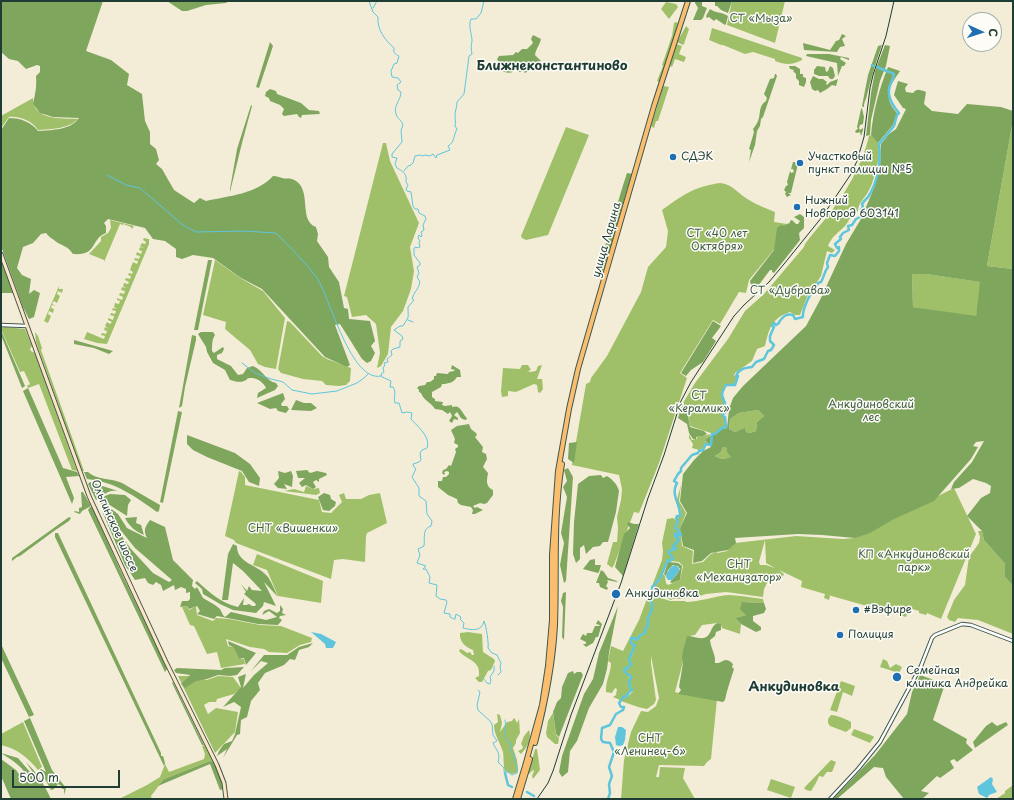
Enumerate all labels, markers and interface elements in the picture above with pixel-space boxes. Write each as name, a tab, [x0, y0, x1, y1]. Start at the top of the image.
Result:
park label: СТ «Мыза»	[730, 12, 792, 26]
north arrow	[962, 12, 1002, 52]
text: С	[985, 28, 1002, 37]
district label: Ближнеконстантиново	[477, 58, 627, 74]
place label: СДЭК	[681, 150, 713, 164]
place label: Участковый пункт полиции №5	[808, 150, 912, 176]
marker: СДЭК	[668, 152, 678, 162]
marker: Участковый пункт полиции №5	[795, 158, 805, 168]
place label: Нижний Новгород 603141	[805, 194, 899, 220]
street label: улица Ларина	[590, 201, 624, 279]
marker: Нижний Новгород 603141	[792, 202, 802, 212]
park label: СТ «40 лет Октября»	[686, 227, 748, 253]
park label: СТ «Дубрава»	[750, 284, 830, 298]
park label: СТ «Керамик»	[669, 389, 729, 415]
park label: Анкудиновский лес	[828, 398, 914, 424]
street label: Ольгинское шоссе	[88, 478, 140, 574]
park label: СНТ «Вишенки»	[248, 522, 338, 536]
park label: КП «Анкудиновский парк»	[858, 548, 970, 574]
park label: СНТ «Механизатор»	[696, 558, 782, 584]
place label: Анкудиновка	[625, 587, 699, 601]
marker: Анкудиновка	[610, 588, 622, 600]
place label: #Вэфире	[864, 603, 912, 617]
marker: #Вэфире	[851, 605, 861, 615]
place label: Полиция	[848, 628, 894, 642]
marker: Полиция	[835, 630, 845, 640]
place label: Семейная клиника Андрейка	[906, 664, 1008, 690]
marker: Семейная клиника Андрейка	[891, 671, 903, 683]
district label: Анкудиновка	[748, 679, 840, 695]
park label: СНТ «Ленинец-6»	[614, 732, 686, 758]
scale bar	[14, 762, 122, 788]
text: 500 m	[19, 768, 59, 786]

